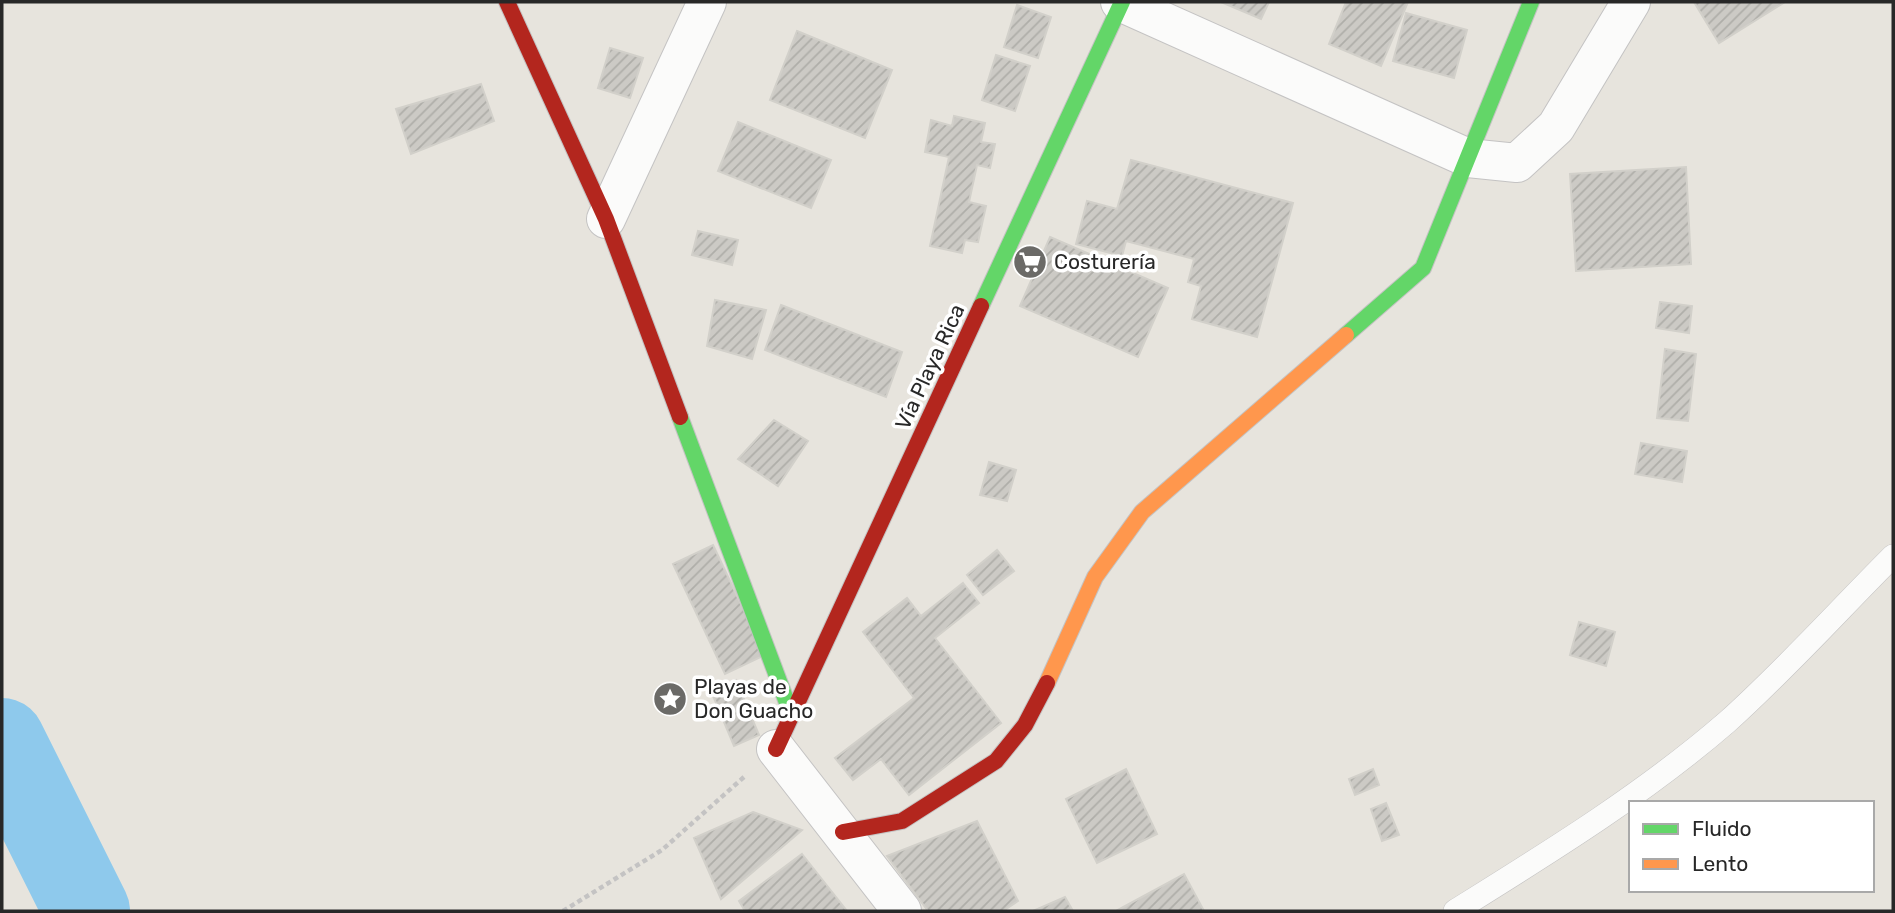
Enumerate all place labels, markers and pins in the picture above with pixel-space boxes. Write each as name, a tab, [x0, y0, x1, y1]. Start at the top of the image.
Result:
supermarket icon: Costurería	[1011, 243, 1049, 281]
place label: Costurería	[1054, 249, 1156, 274]
place label: Playas de Don Guacho	[694, 674, 813, 723]
place icon: Playas de Don Guacho	[651, 680, 689, 718]

